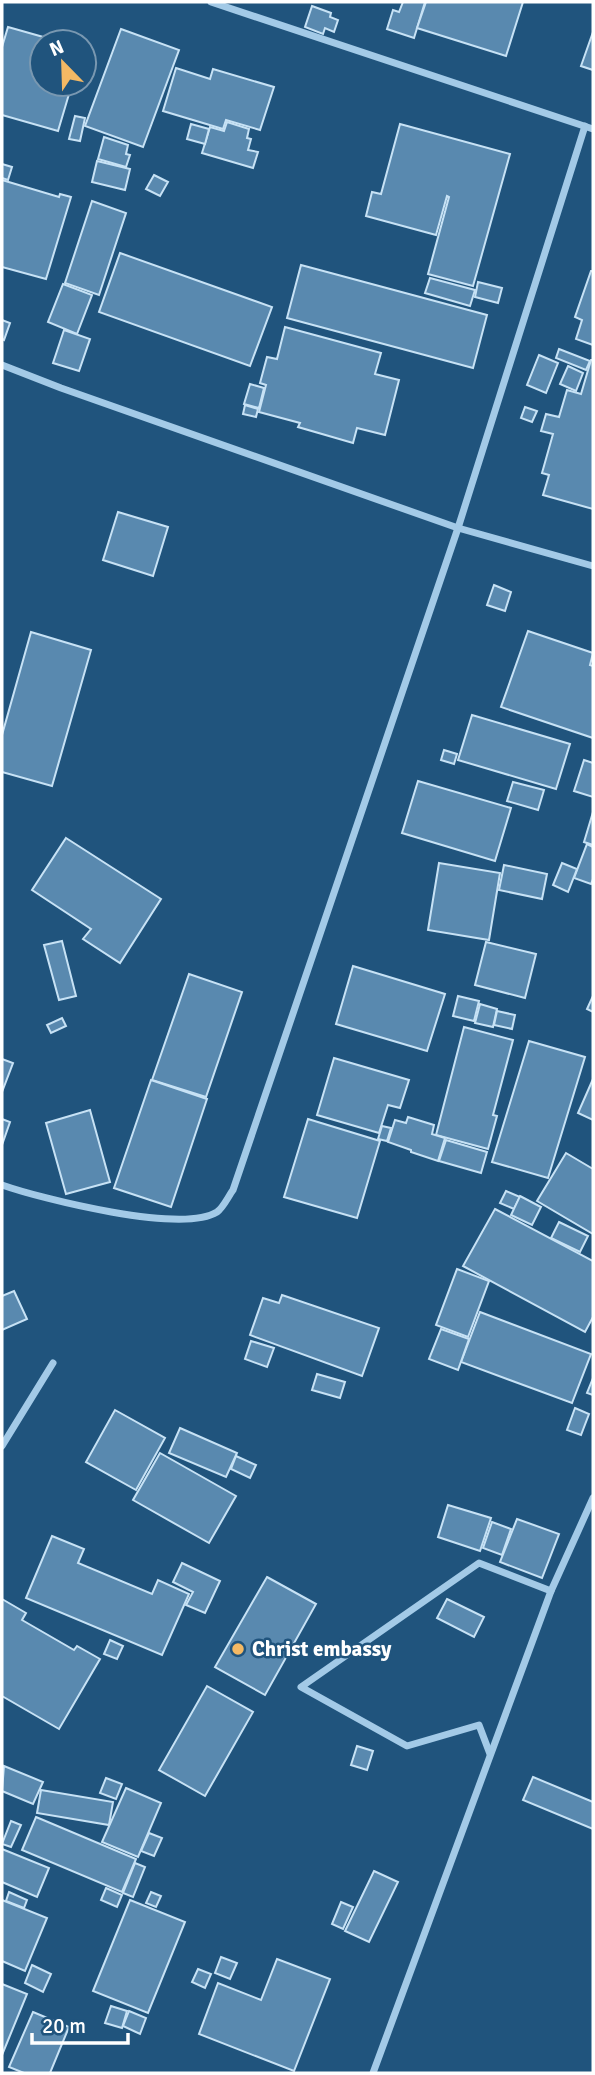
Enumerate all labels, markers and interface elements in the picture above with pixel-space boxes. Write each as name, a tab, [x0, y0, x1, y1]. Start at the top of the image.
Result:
north arrow	[28, 28, 98, 98]
text: N	[46, 35, 68, 62]
place label: Christ embassy	[252, 1636, 392, 1662]
marker: Christ embassy	[230, 1641, 246, 1657]
scale bar	[32, 2002, 128, 2046]
text: 20 m	[42, 2013, 86, 2039]

